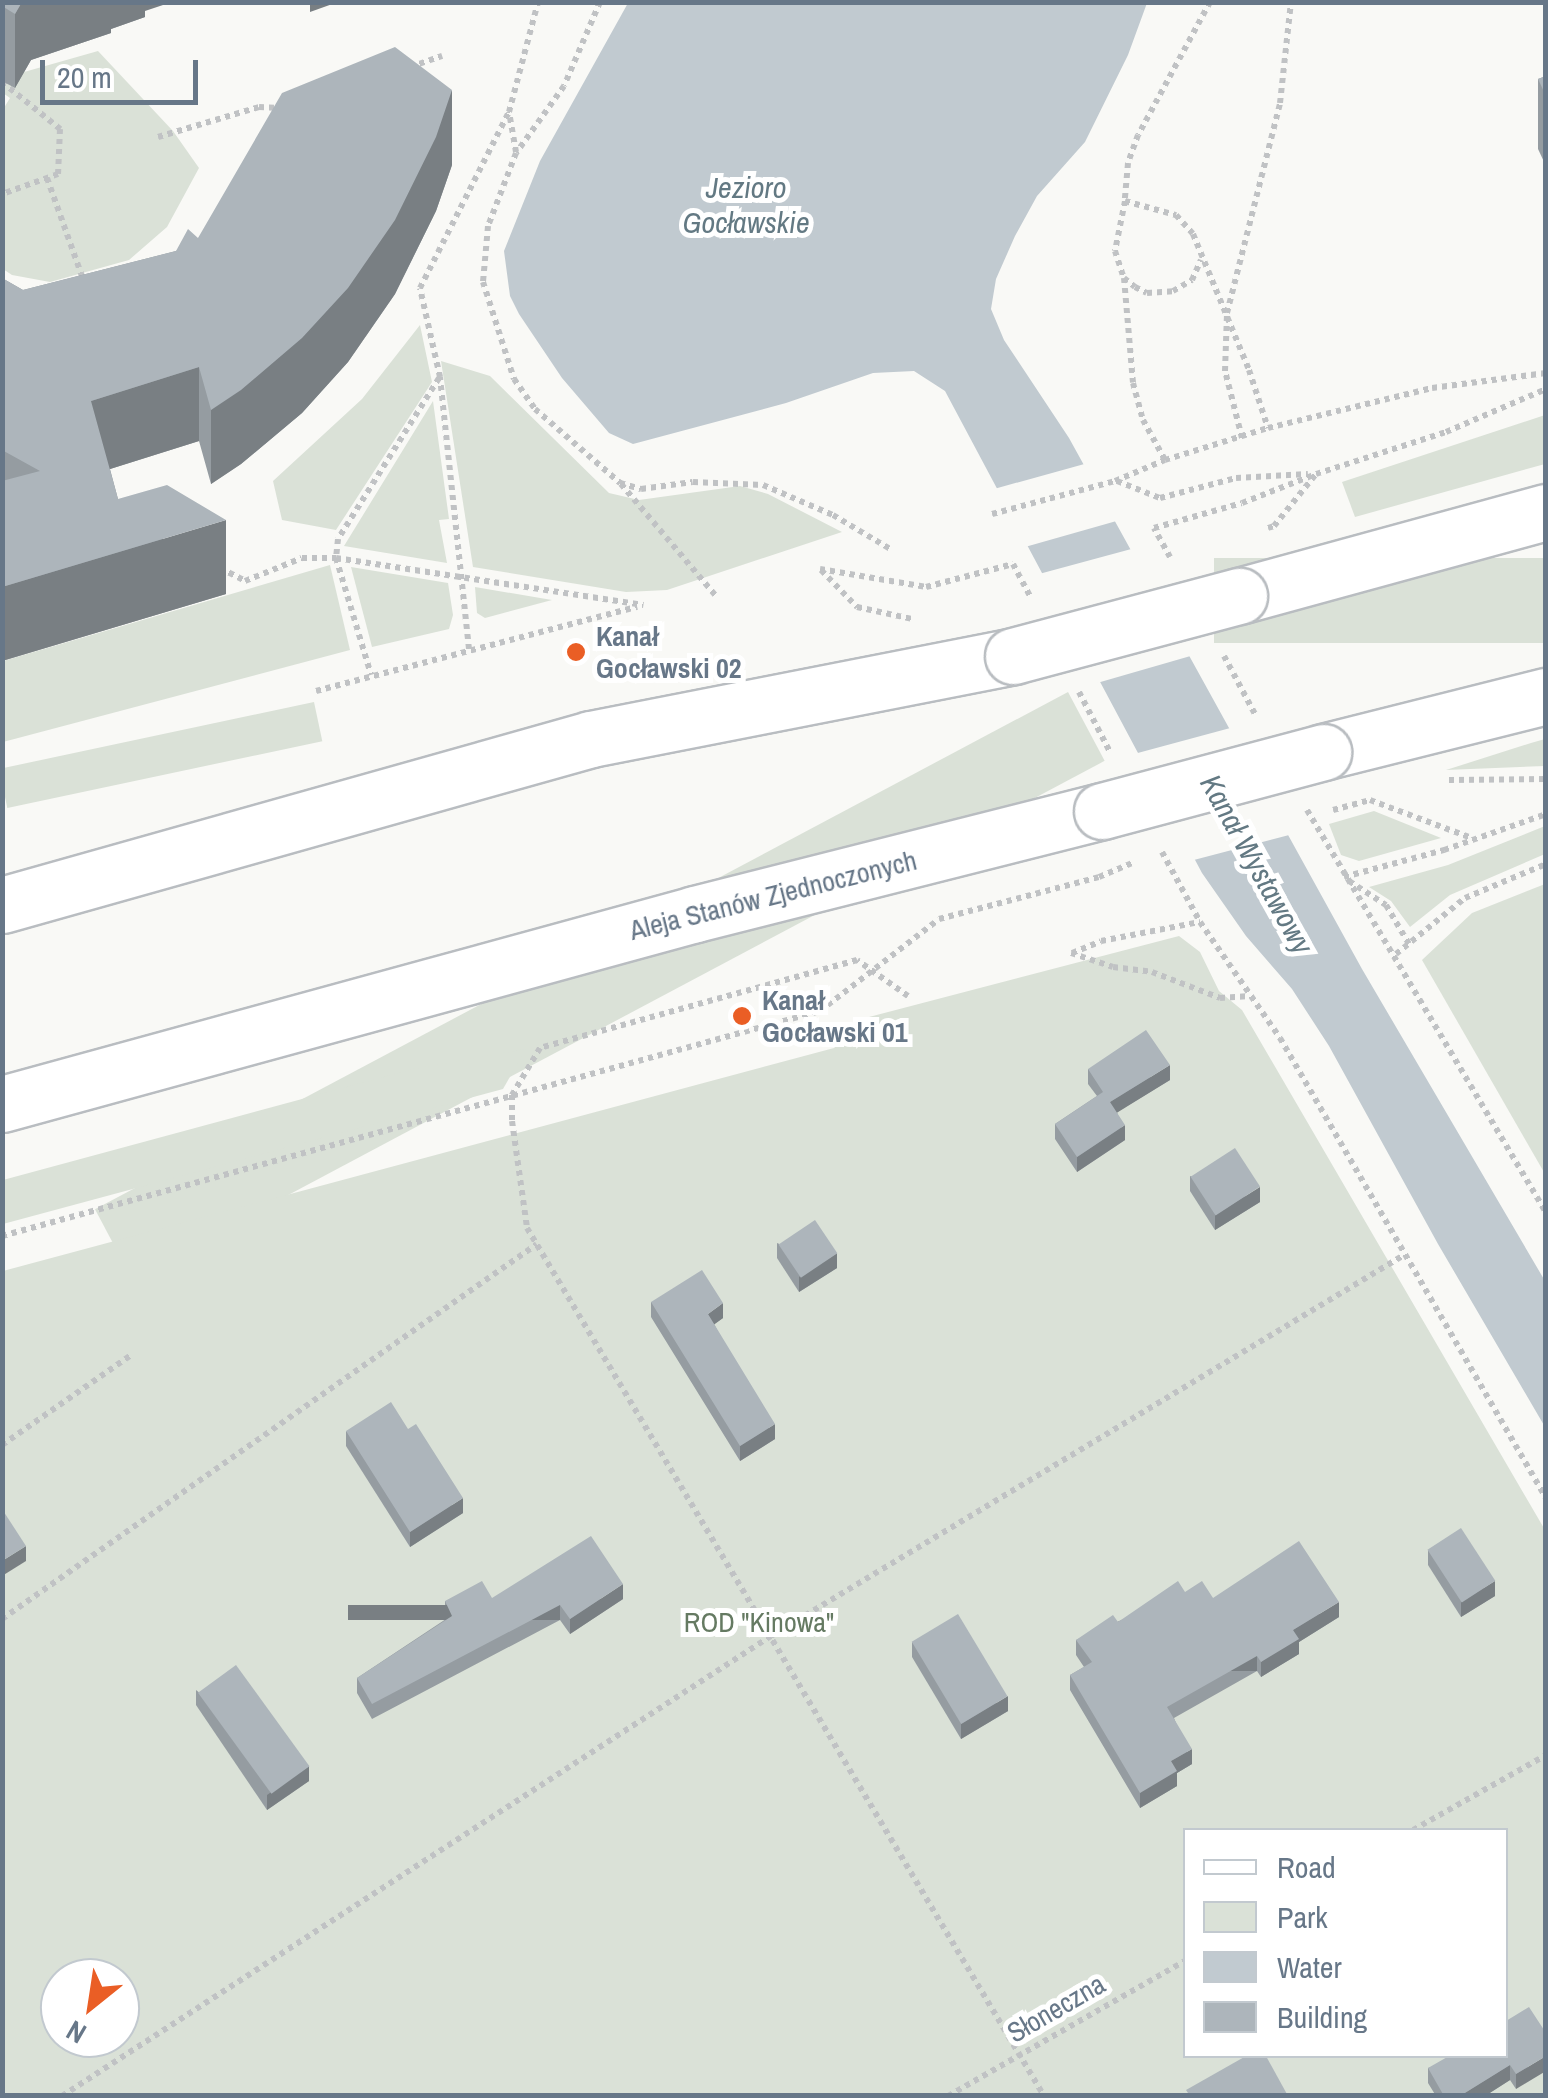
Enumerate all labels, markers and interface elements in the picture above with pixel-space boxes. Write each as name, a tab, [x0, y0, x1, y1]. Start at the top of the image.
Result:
scale bar	[45, 40, 202, 102]
text: 20 m	[57, 57, 112, 97]
water label: Jezioro Gocławskie	[682, 169, 810, 240]
place label: Kanał Gocławski 02	[596, 619, 742, 685]
marker: Kanał Gocławski 02	[565, 641, 587, 663]
water label: Kanał Wystawowy	[1193, 768, 1321, 960]
street label: Aleja Stanów Zjednoczonych	[626, 843, 920, 947]
place label: Kanał Gocławski 01	[762, 983, 908, 1049]
marker: Kanał Gocławski 01	[731, 1005, 753, 1027]
park label: ROD "Kinowa"	[684, 1605, 834, 1639]
legend	[1183, 1828, 1508, 2058]
text: Road	[1277, 1847, 1336, 1887]
text: Park	[1277, 1897, 1328, 1937]
text: Water	[1277, 1947, 1342, 1987]
north arrow	[40, 1958, 140, 2058]
street label: Słoneczna	[1001, 1967, 1111, 2049]
text: Building	[1277, 1997, 1367, 2037]
text: N	[59, 2012, 93, 2053]

